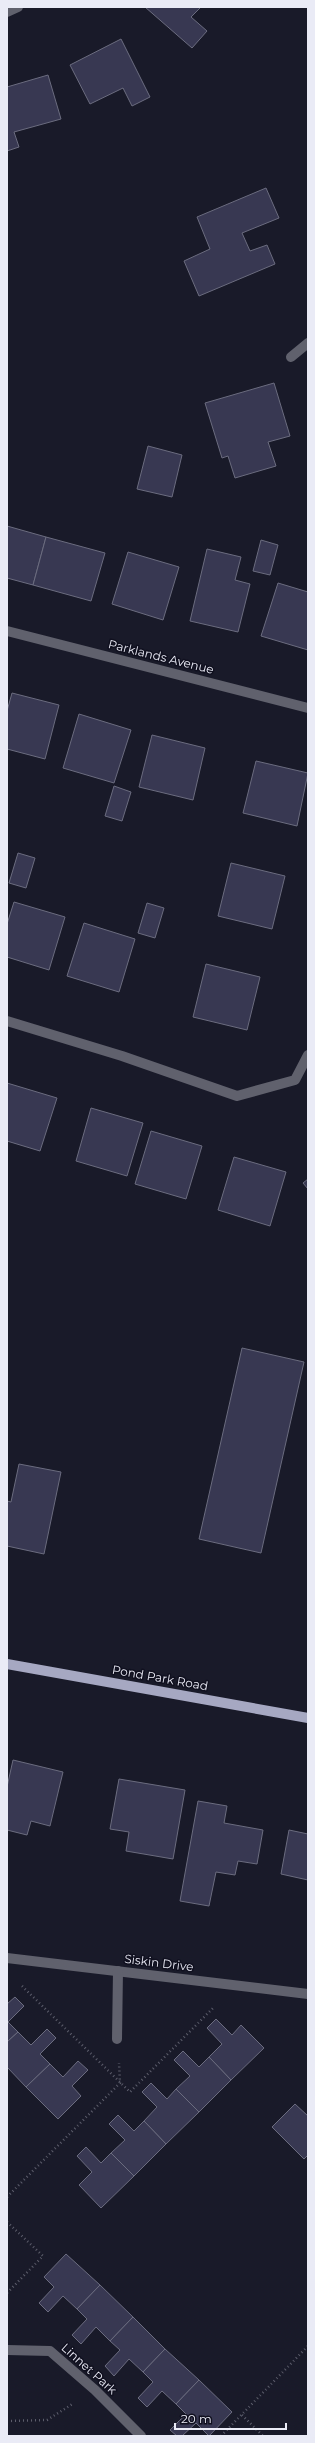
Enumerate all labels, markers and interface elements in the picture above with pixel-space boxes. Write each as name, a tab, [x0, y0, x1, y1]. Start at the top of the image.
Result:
street label: Parklands Avenue	[107, 636, 215, 677]
street label: Pond Park Road	[111, 1662, 209, 1693]
street label: Siskin Drive	[124, 1951, 194, 1974]
street label: Linnet Park	[59, 2340, 121, 2398]
scale bar	[175, 2405, 286, 2431]
text: 20 m	[181, 2411, 212, 2426]

